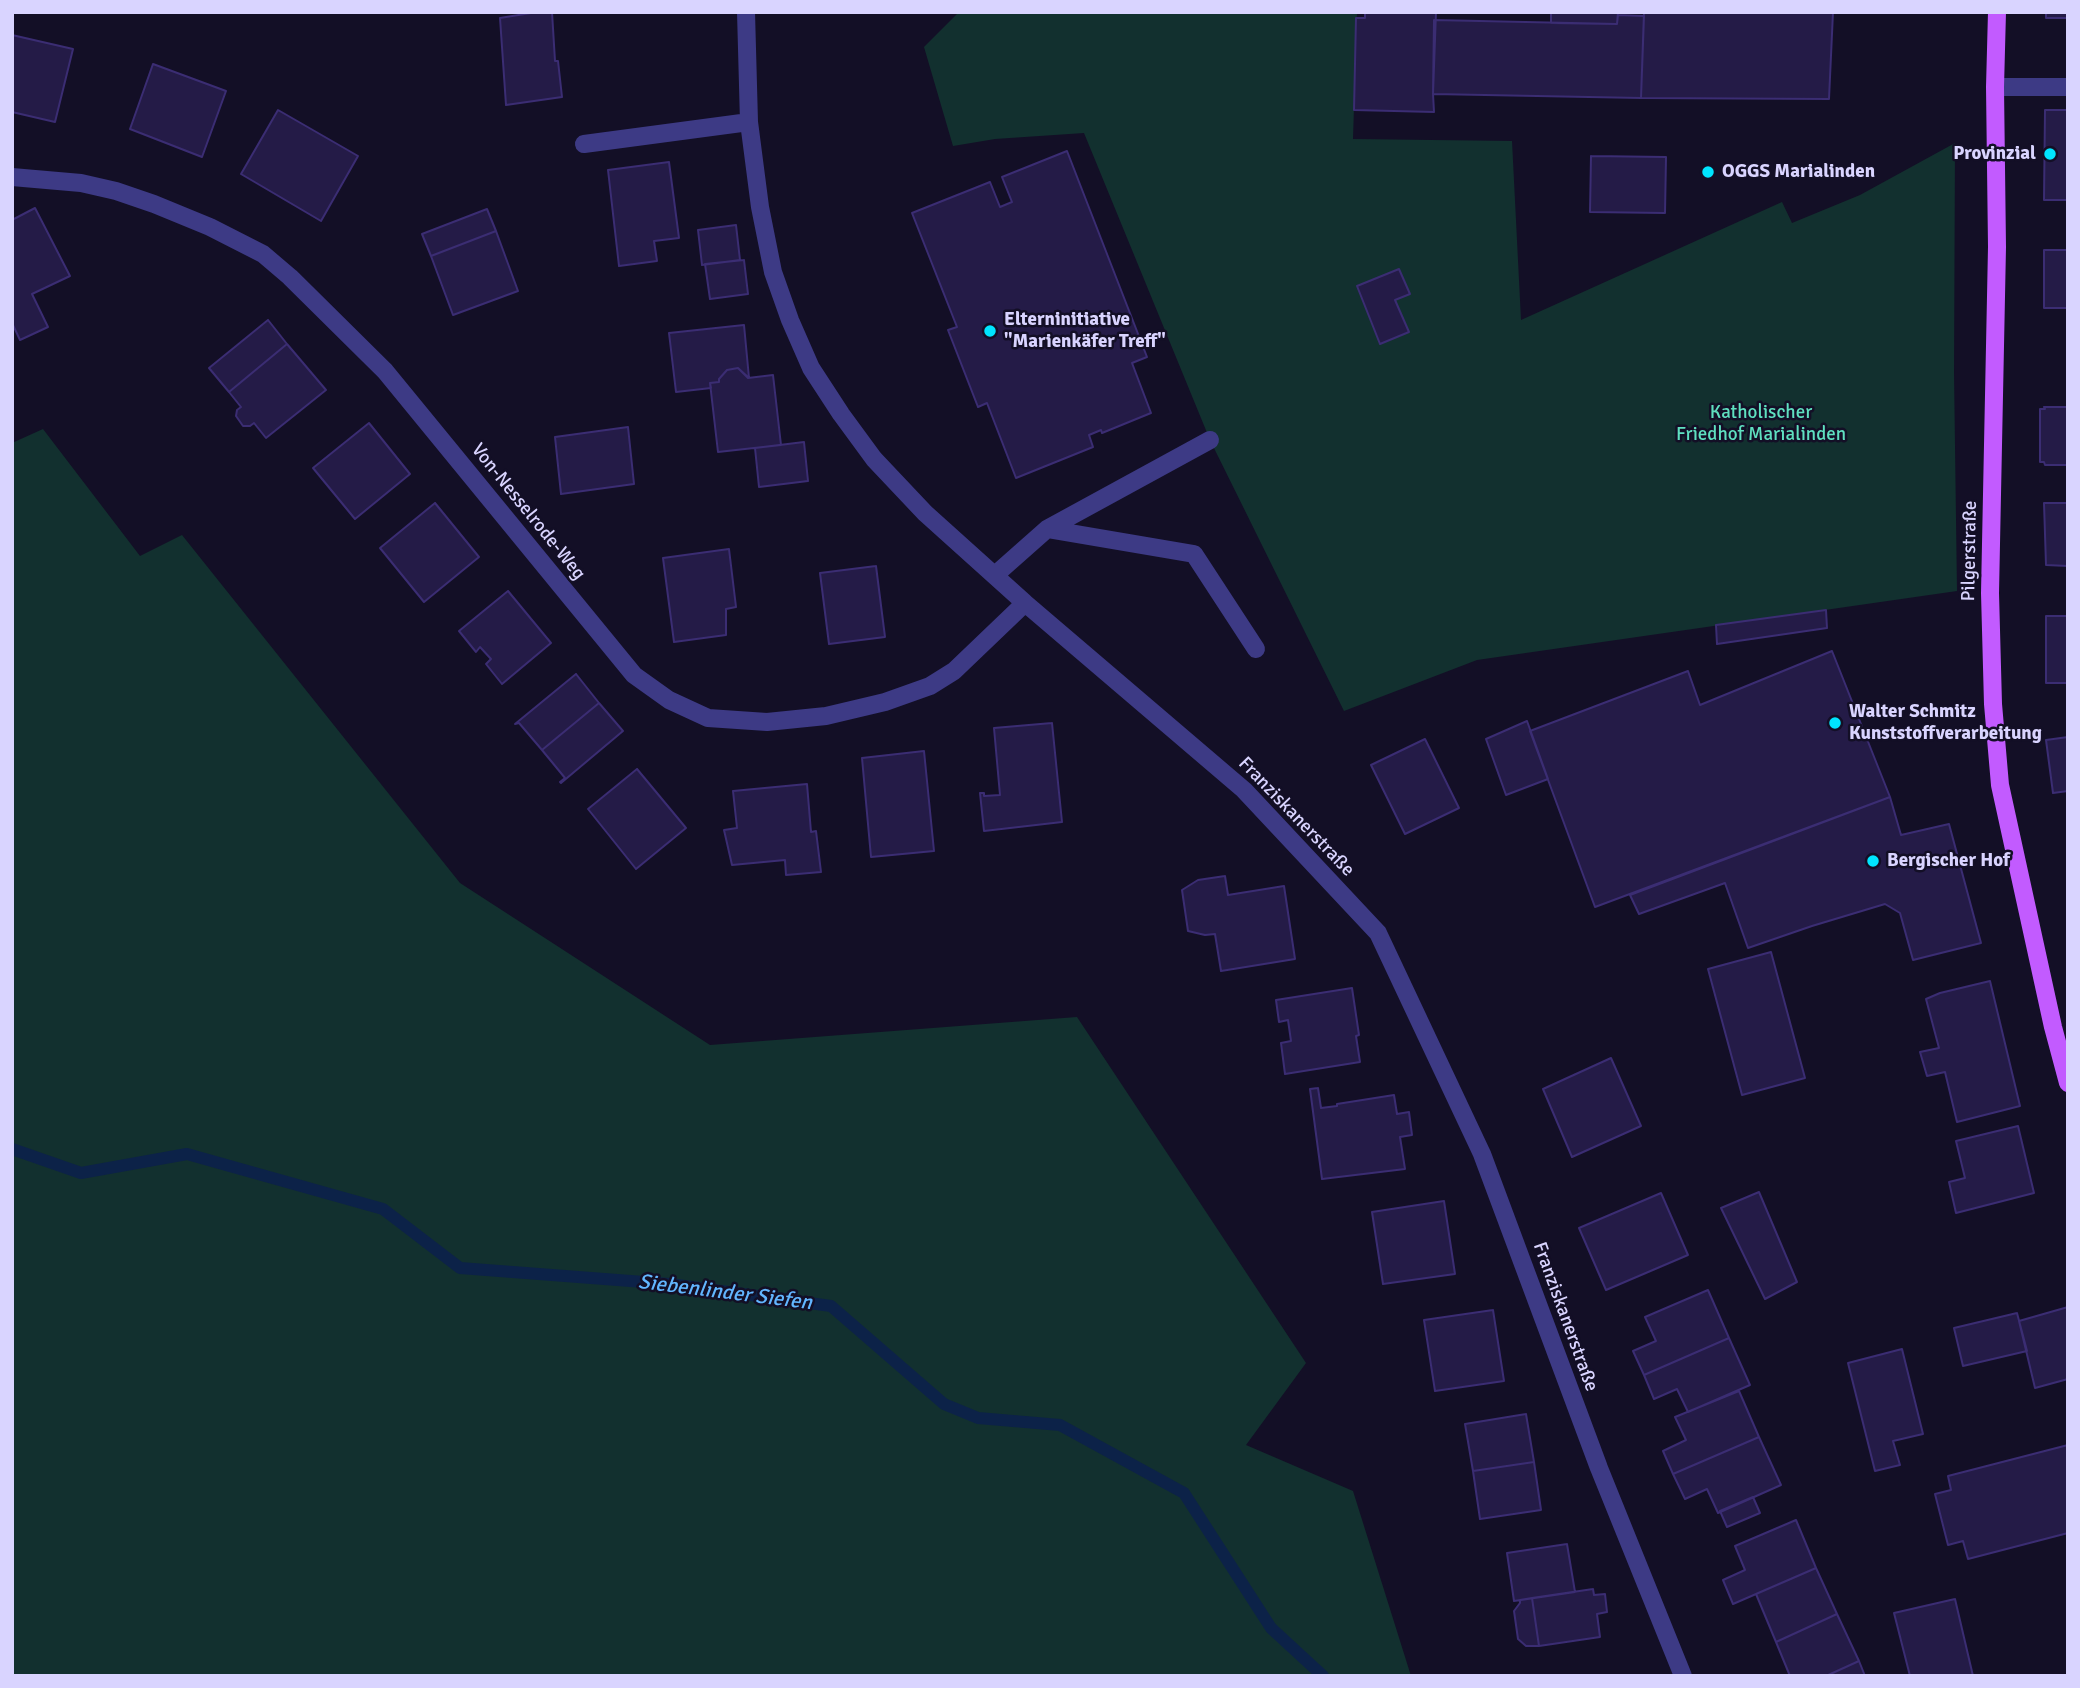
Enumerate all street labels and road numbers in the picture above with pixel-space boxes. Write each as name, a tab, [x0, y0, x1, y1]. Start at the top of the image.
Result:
street label: Von-Nesselrode-Weg	[466, 439, 590, 585]
street label: Pilgerstraße	[1958, 500, 1982, 602]
street label: Franziskanerstraße	[1233, 753, 1359, 881]
street label: Franziskanerstraße	[1527, 1239, 1603, 1395]

